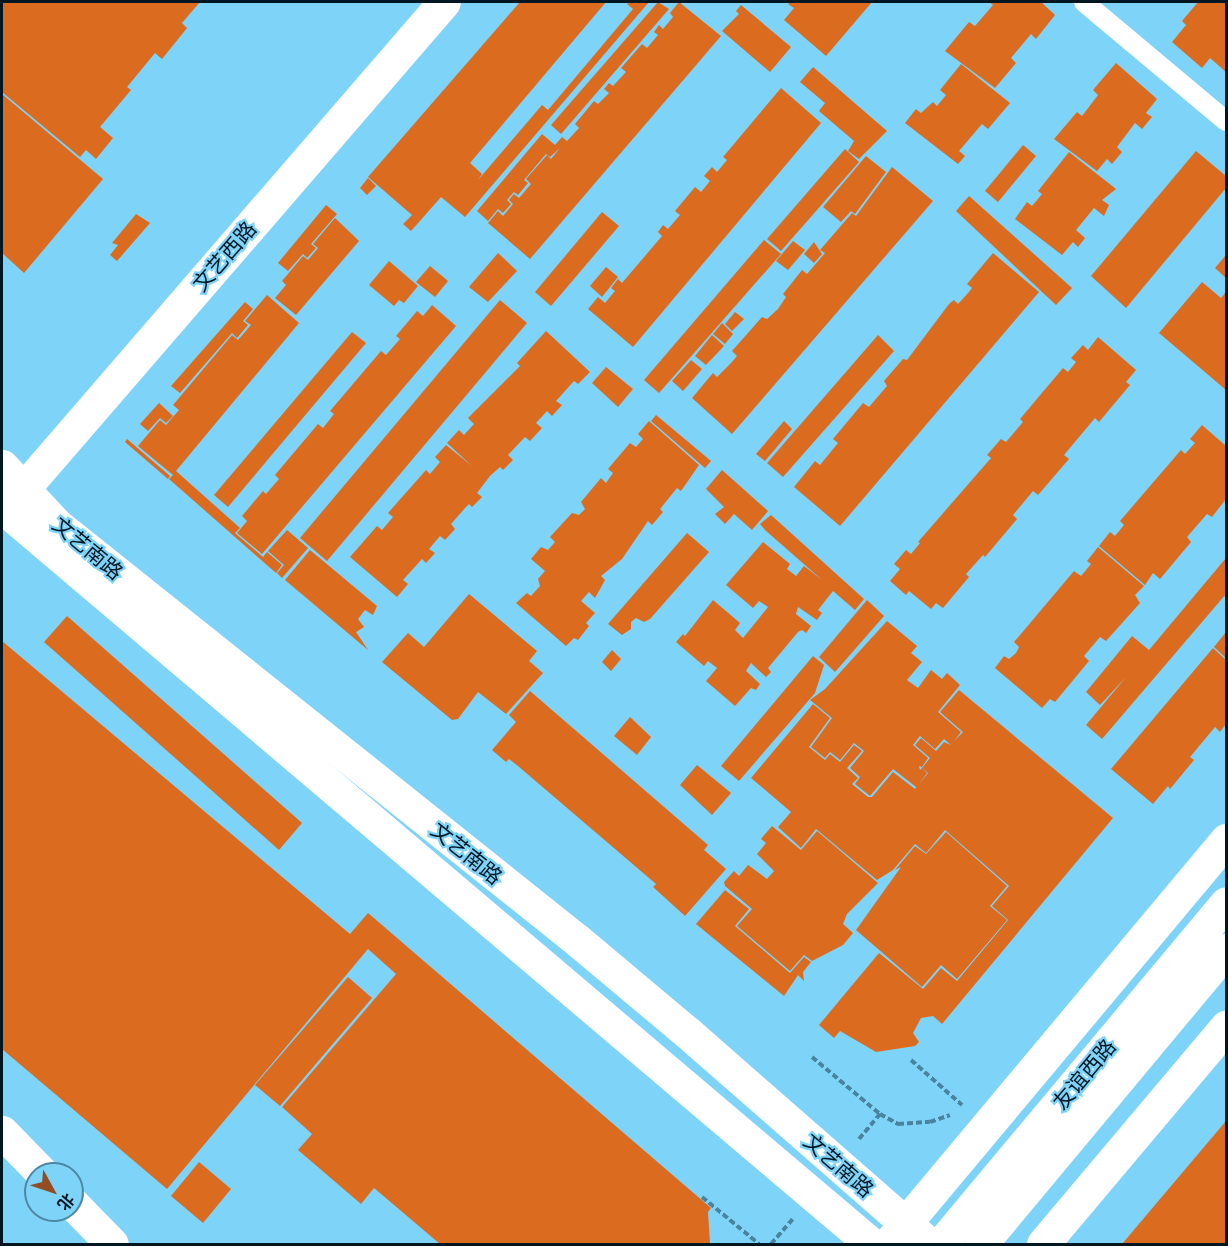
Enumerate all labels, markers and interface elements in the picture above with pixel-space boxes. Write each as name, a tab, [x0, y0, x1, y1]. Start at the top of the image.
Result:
street label: 文艺西路	[187, 216, 261, 296]
street label: 文艺南路	[48, 511, 128, 585]
street label: 文艺南路	[426, 817, 508, 889]
street label: 友谊西路	[1047, 1034, 1121, 1114]
street label: 文艺南路	[799, 1128, 879, 1202]
north arrow	[24, 1162, 84, 1222]
text: 北	[52, 1188, 81, 1216]

